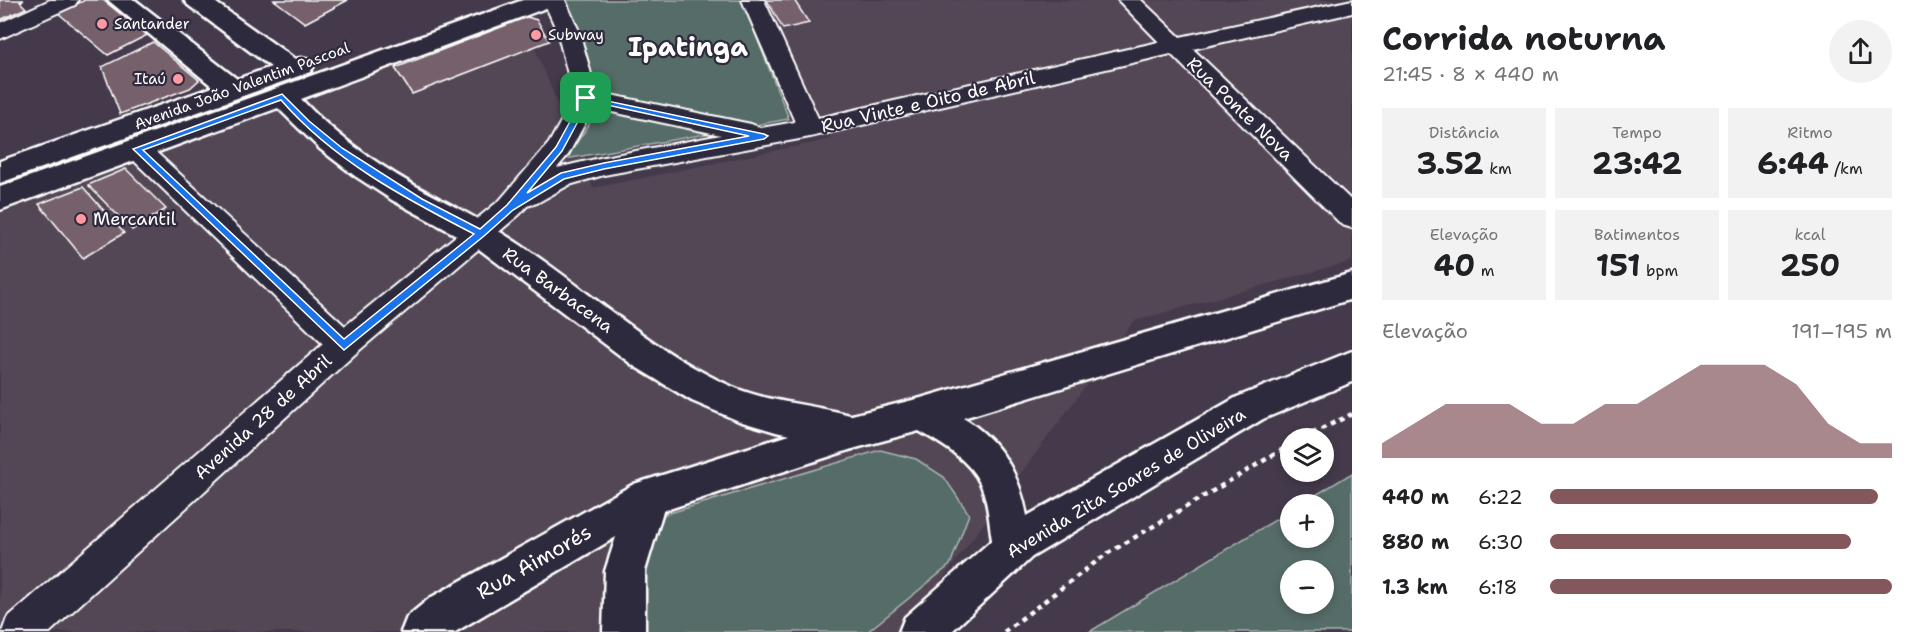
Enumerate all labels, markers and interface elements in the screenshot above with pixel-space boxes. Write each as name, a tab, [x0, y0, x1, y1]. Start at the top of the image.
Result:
place label: Santander	[114, 14, 190, 34]
text: Corrida noturna	[1382, 16, 1666, 61]
marker: Santander	[95, 17, 109, 31]
button: share	[1829, 20, 1892, 83]
place label: Subway	[548, 25, 604, 45]
marker: Subway	[529, 28, 543, 42]
district label: Ipatinga	[628, 29, 748, 64]
street label: Avenida João Valentim Pascoal	[132, 37, 353, 134]
street label: Rua Ponte Nova	[1181, 52, 1299, 166]
text: 21:45 · 8 × 440 m	[1382, 61, 1559, 87]
street label: Rua Vinte e Oito de Abril	[819, 66, 1038, 138]
place label: Itaú	[134, 69, 166, 89]
marker: Itaú	[171, 72, 185, 86]
pin	[560, 72, 611, 123]
icon: arrive	[569, 81, 602, 114]
text: Distância	[1429, 122, 1499, 143]
text: Tempo	[1612, 122, 1662, 143]
text: Ritmo	[1787, 122, 1833, 143]
text: 3.52	[1416, 143, 1484, 184]
text: 23:42	[1592, 143, 1682, 184]
text: 6:44	[1757, 143, 1829, 184]
text: km	[1484, 158, 1512, 179]
text: /km	[1829, 158, 1863, 179]
place label: Mercantil	[93, 207, 177, 231]
marker: Mercantil	[74, 212, 88, 226]
text: Elevação	[1430, 224, 1498, 245]
text: Batimentos	[1594, 224, 1680, 245]
text: kcal	[1794, 224, 1826, 245]
street label: Rua Barbacena	[498, 242, 618, 338]
text: 40	[1433, 245, 1475, 286]
text: 151	[1596, 245, 1641, 286]
text: 250	[1780, 245, 1840, 286]
text: m	[1475, 260, 1495, 281]
text: bpm	[1641, 260, 1678, 281]
text: Elevação	[1382, 318, 1468, 344]
text: 191–195 m	[1791, 318, 1892, 344]
street label: Avenida 28 de Abril	[189, 349, 337, 485]
street label: Avenida Zita Soares de Oliveira	[1002, 402, 1250, 564]
map controls	[1280, 428, 1334, 614]
button: layers	[1280, 428, 1334, 482]
text: 440 m	[1382, 484, 1449, 510]
text: 6:22	[1478, 484, 1523, 510]
button: +	[1280, 494, 1334, 548]
street label: Rua Aimorés	[472, 518, 596, 606]
text: 880 m	[1382, 529, 1449, 555]
text: 6:30	[1478, 529, 1523, 555]
button: −	[1280, 560, 1334, 614]
text: 1.3 km	[1382, 574, 1448, 600]
text: 6:18	[1478, 574, 1517, 600]

